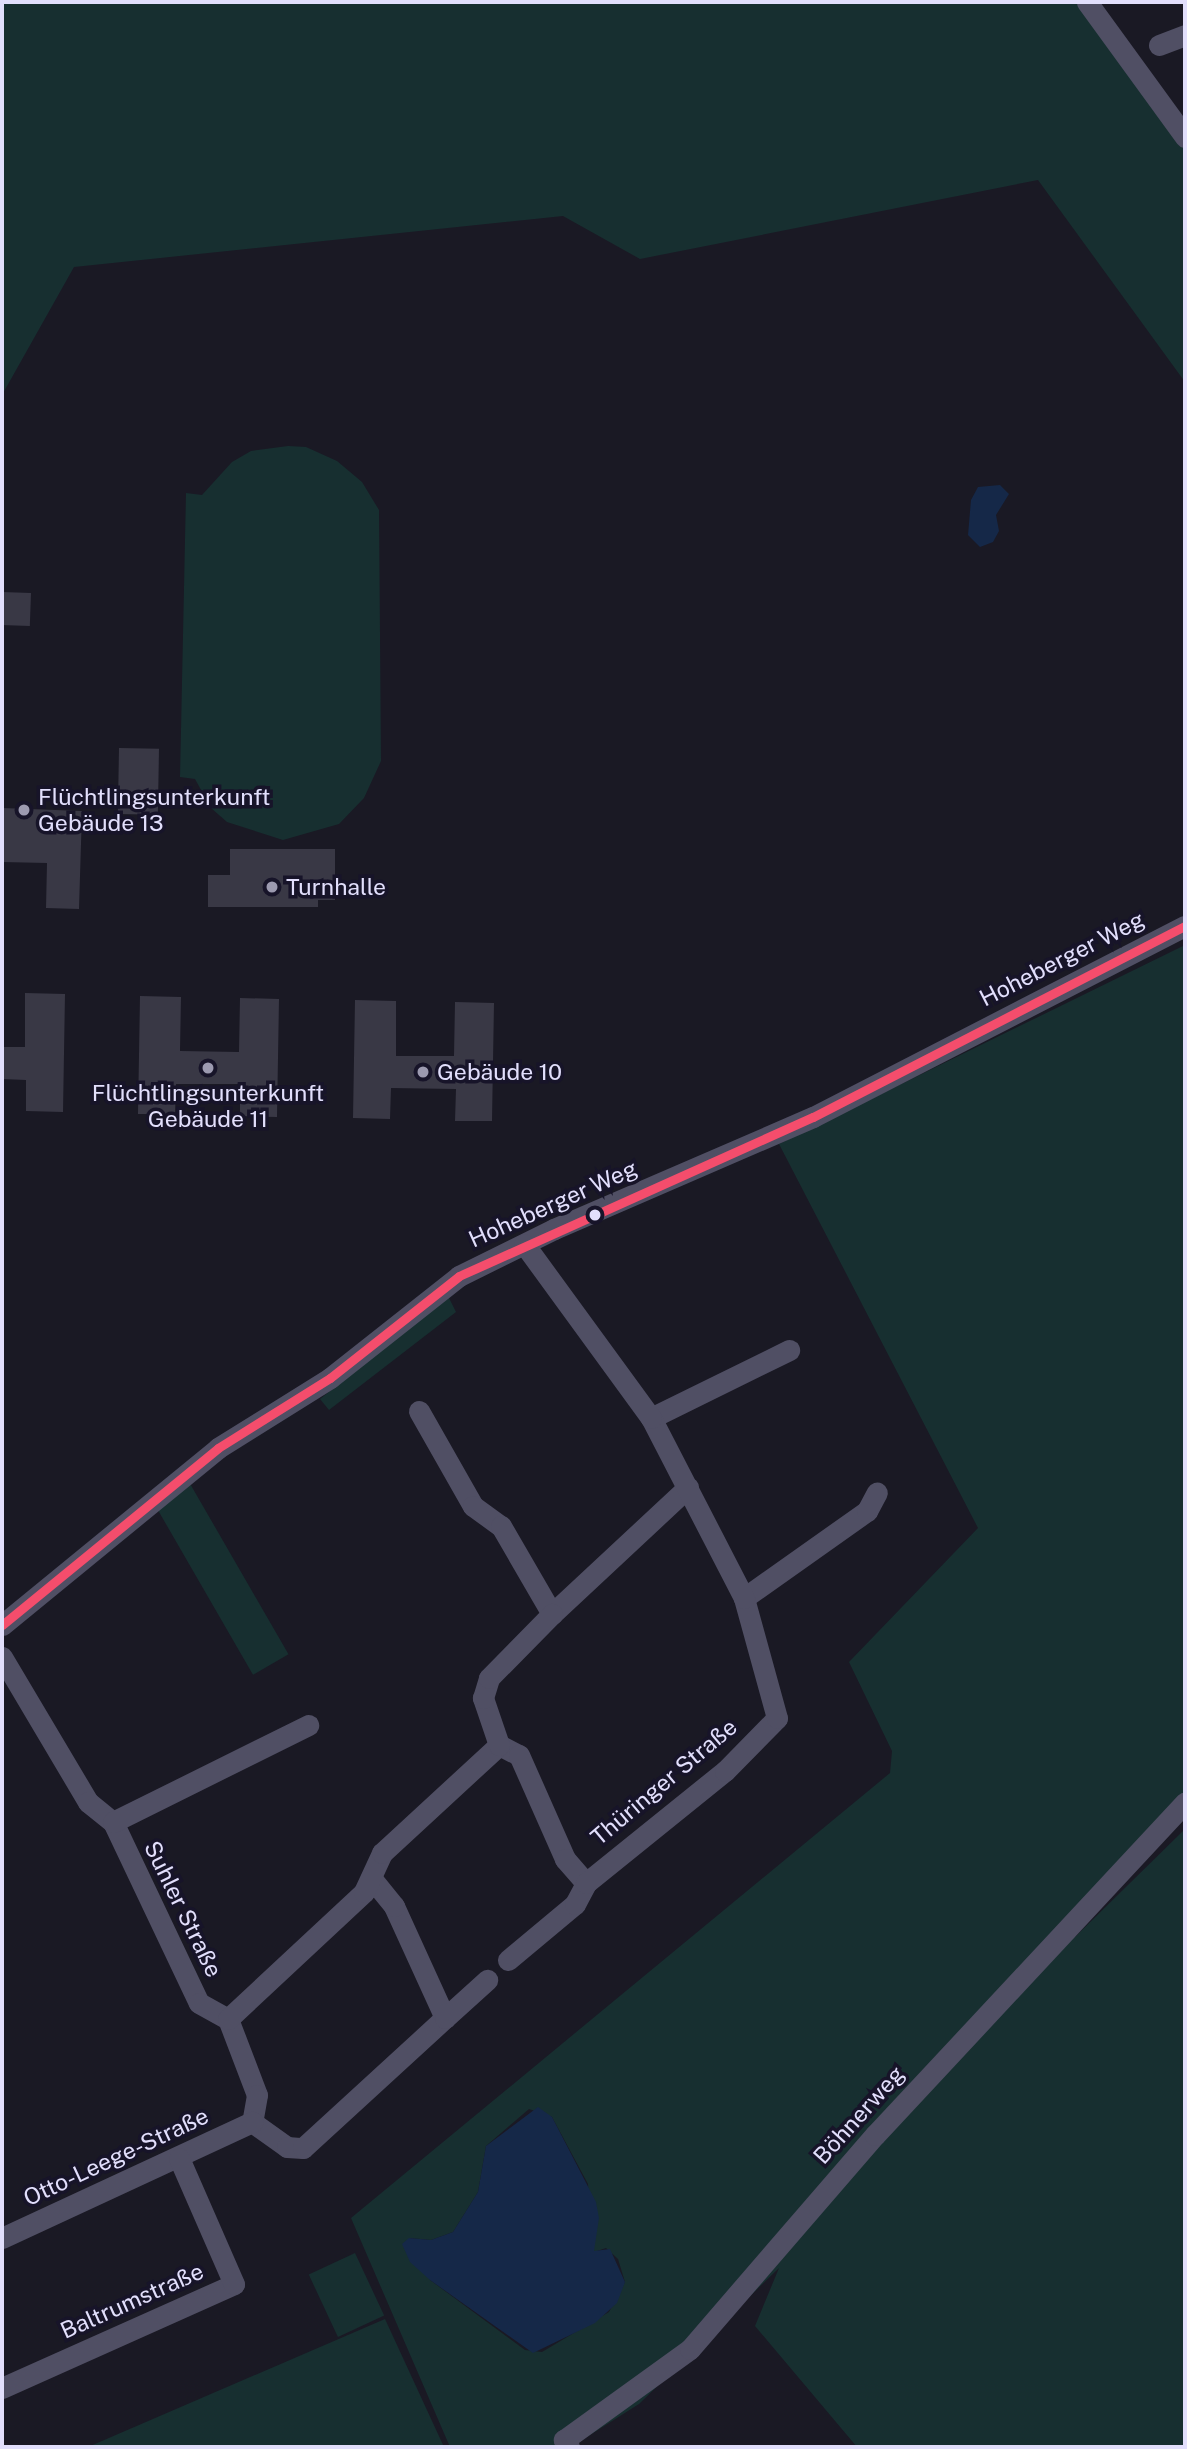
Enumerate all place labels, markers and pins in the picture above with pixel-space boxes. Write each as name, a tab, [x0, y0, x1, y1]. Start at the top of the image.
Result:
place label: Flüchtlingsunterkunft Gebäude 13	[38, 783, 270, 837]
marker: Flüchtlingsunterkunft Gebäude 13	[16, 802, 32, 818]
place label: Turnhalle	[286, 873, 386, 901]
marker: Turnhalle	[264, 879, 280, 895]
place label: Gebäude 10	[437, 1058, 562, 1086]
marker: Flüchtlingsunterkunft Gebäude 11	[200, 1060, 216, 1076]
marker: Gebäude 10	[415, 1064, 431, 1080]
place label: Flüchtlingsunterkunft Gebäude 11	[92, 1079, 324, 1133]
unlabelled marker	[588, 1208, 602, 1222]

